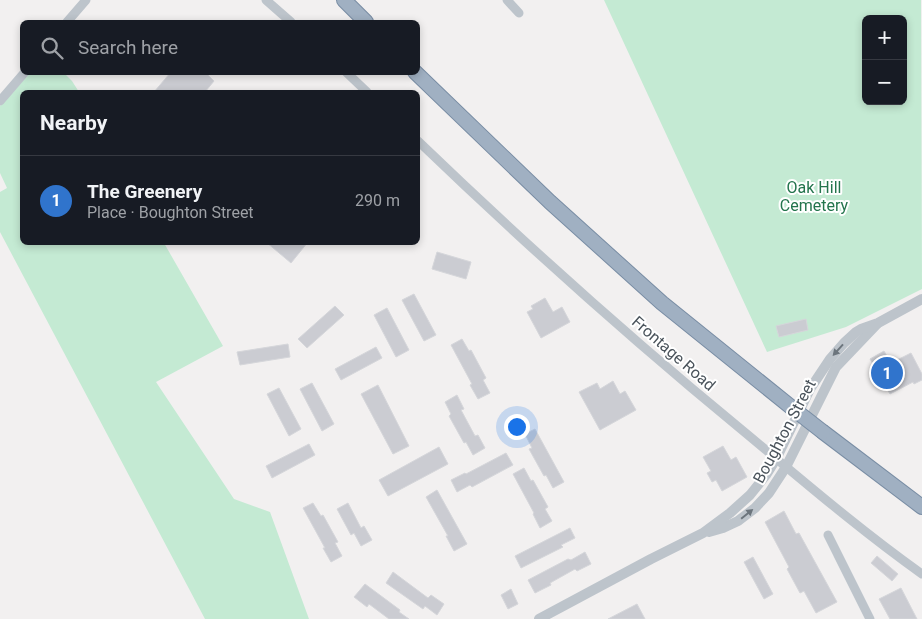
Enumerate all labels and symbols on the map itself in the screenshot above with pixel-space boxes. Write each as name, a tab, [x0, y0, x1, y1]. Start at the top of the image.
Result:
park label: Oak Hill Cemetery	[780, 178, 849, 215]
street label: Frontage Road	[628, 312, 719, 395]
one-way arrow	[832, 343, 844, 355]
pin: 1	[871, 354, 903, 392]
street label: Boughton Street	[749, 376, 820, 486]
your location	[504, 414, 530, 440]
one-way arrow	[740, 508, 753, 519]

